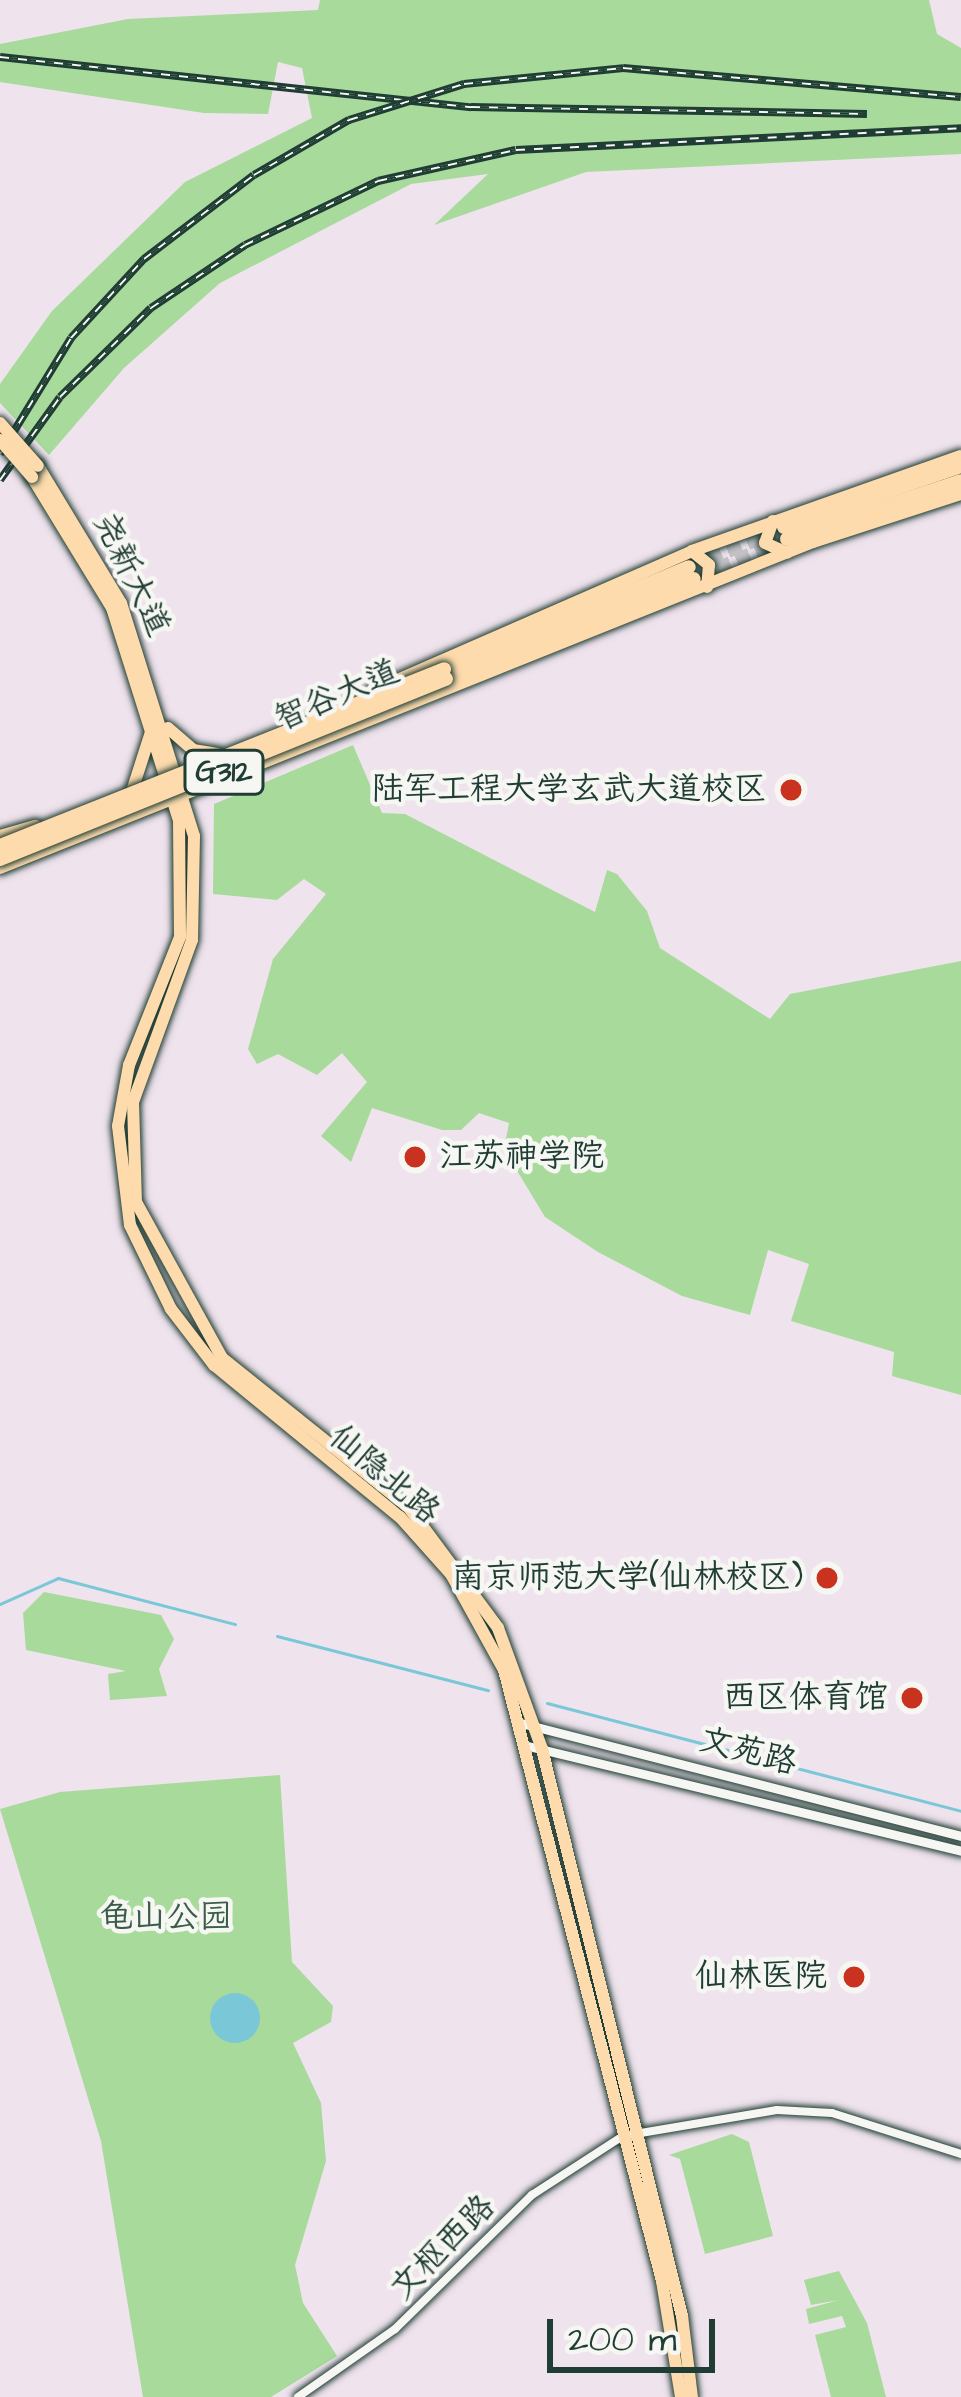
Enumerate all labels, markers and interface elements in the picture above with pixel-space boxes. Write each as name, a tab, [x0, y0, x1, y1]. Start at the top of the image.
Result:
street label: 尧新大道	[84, 507, 178, 643]
street label: 智谷大道	[269, 652, 405, 740]
road number: G312	[182, 748, 266, 796]
place label: 陆军工程大学玄武大道校区	[371, 770, 767, 810]
marker: 陆军工程大学玄武大道校区	[778, 777, 804, 803]
place label: 江苏神学院	[439, 1137, 604, 1177]
marker: 江苏神学院	[402, 1144, 428, 1170]
street label: 仙隐北路	[321, 1417, 447, 1533]
place label: 南京师范大学(仙林校区)	[452, 1558, 803, 1598]
marker: 南京师范大学(仙林校区)	[814, 1565, 840, 1591]
place label: 西区体育馆	[723, 1678, 888, 1718]
marker: 西区体育馆	[899, 1685, 925, 1711]
street label: 文苑路	[695, 1720, 801, 1784]
park label: 龟山公园	[100, 1898, 232, 1938]
place label: 仙林医院	[695, 1957, 827, 1997]
marker: 仙林医院	[838, 1961, 870, 1993]
street label: 文枢西路	[382, 2187, 504, 2309]
scale bar	[553, 2295, 721, 2369]
text: 200 m	[568, 2314, 676, 2365]

